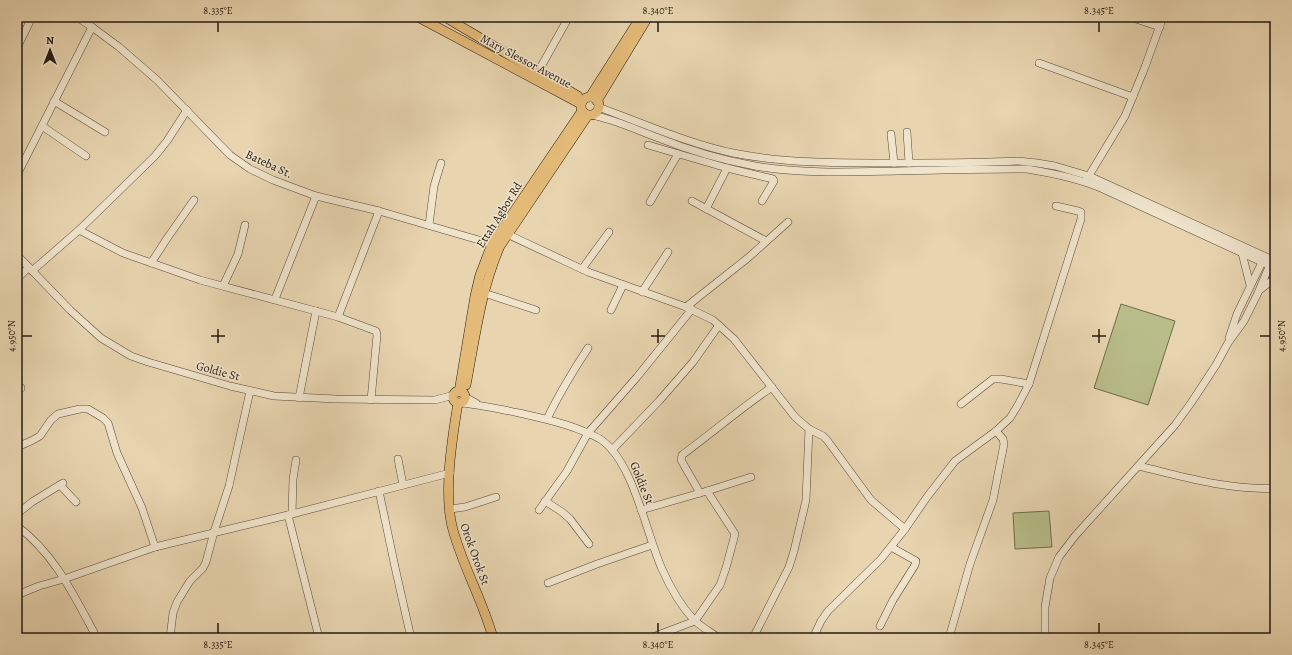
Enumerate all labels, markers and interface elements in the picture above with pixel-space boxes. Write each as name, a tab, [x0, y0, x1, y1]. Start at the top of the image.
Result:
text: 8.335°E	[203, 4, 233, 17]
text: 8.340°E	[643, 4, 674, 17]
text: 8.345°E	[1084, 4, 1114, 17]
north arrow	[30, 30, 70, 70]
street label: Mary Slessor Avenue	[478, 30, 574, 92]
text: N	[46, 33, 54, 48]
street label: Bateba St.	[243, 146, 295, 182]
street label: Ettah Agbor Rd	[472, 179, 526, 251]
text: 4.950°N	[5, 320, 18, 352]
text: 4.950°N	[1275, 320, 1288, 352]
street label: Goldie St	[194, 358, 242, 385]
street label: Goldie St	[626, 459, 658, 507]
street label: Orok Orok St	[456, 521, 494, 587]
text: 8.335°E	[203, 638, 233, 651]
text: 8.340°E	[643, 638, 674, 651]
text: 8.345°E	[1084, 638, 1114, 651]

